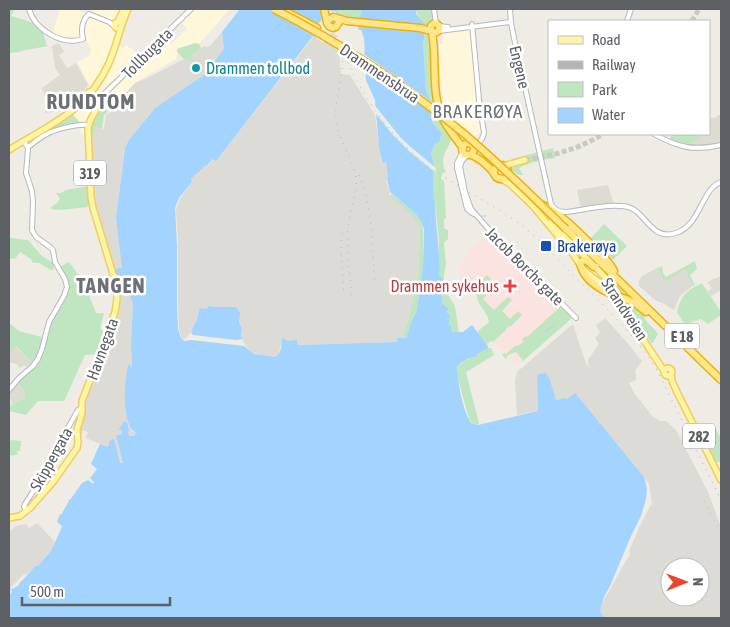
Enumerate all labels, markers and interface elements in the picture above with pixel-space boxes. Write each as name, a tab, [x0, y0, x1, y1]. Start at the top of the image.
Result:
legend	[548, 20, 710, 135]
street label: Tollbugata	[118, 24, 176, 82]
text: Road	[592, 31, 621, 48]
street label: Drammensbrua	[337, 40, 423, 106]
street label: Engene	[505, 44, 534, 90]
text: Railway	[592, 56, 636, 73]
place label: Drammen tollbod	[206, 59, 310, 77]
marker: Drammen tollbod	[190, 62, 202, 74]
text: Park	[592, 81, 617, 98]
district label: RUNDTOM	[47, 89, 135, 113]
district label: BRAKERØYA	[433, 100, 523, 122]
text: Water	[592, 106, 625, 123]
road number: 319	[74, 160, 106, 186]
street label: Jacob Borchs gate	[482, 223, 568, 309]
place label: Brakerøya	[557, 237, 616, 256]
marker: Brakerøya	[539, 239, 553, 253]
district label: TANGEN	[76, 273, 146, 297]
street label: Strandveien	[598, 274, 652, 344]
place label: Drammen sykehus	[391, 277, 499, 296]
marker: Drammen sykehus	[503, 279, 517, 293]
street label: Havnegata	[83, 316, 122, 383]
road number: E 18	[664, 324, 700, 348]
street label: Skippergata	[26, 424, 77, 494]
road number: 282	[683, 424, 715, 448]
north arrow	[660, 557, 710, 607]
scale bar	[22, 574, 170, 606]
text: N	[690, 578, 706, 586]
text: 500 m	[30, 583, 64, 600]

